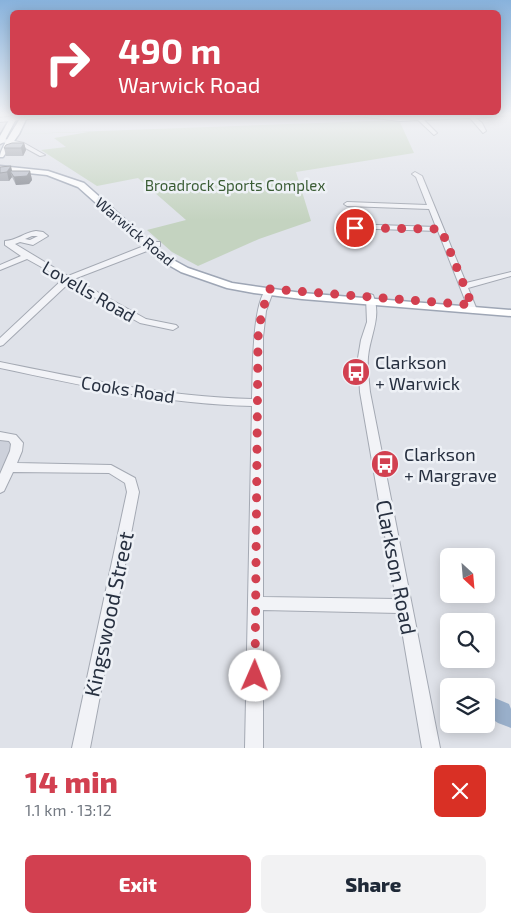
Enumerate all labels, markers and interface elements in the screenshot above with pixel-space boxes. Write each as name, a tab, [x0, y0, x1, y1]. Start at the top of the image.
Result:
text: 490 m	[118, 29, 221, 71]
icon: right	[35, 30, 100, 95]
text: Warwick Road	[118, 71, 260, 97]
park label: Broadrock Sports Complex	[145, 176, 325, 194]
street label: Warwick Road	[92, 193, 178, 269]
pin	[334, 207, 376, 249]
icon: arrive	[341, 214, 369, 242]
street label: Lovells Road	[39, 256, 139, 326]
place label: Clarkson + Warwick	[375, 351, 460, 394]
bus stop icon: Clarkson + Warwick	[341, 357, 371, 387]
street label: Cooks Road	[80, 371, 176, 407]
place label: Clarkson + Margrave	[404, 443, 497, 486]
bus stop icon: Clarkson + Margrave	[370, 449, 400, 479]
street label: Clarkson Road	[372, 498, 422, 636]
street label: Kingswood Street	[78, 529, 138, 699]
north arrow	[440, 548, 495, 602]
map controls	[440, 548, 495, 733]
button: search	[440, 613, 495, 668]
position arrow	[228, 649, 280, 701]
button: layers	[440, 678, 495, 733]
text: 14 min	[25, 763, 118, 799]
button: close	[434, 765, 486, 817]
text: 1.1 km · 13:12	[25, 800, 112, 819]
button: Exit	[25, 855, 251, 913]
button: Share	[261, 855, 486, 913]

